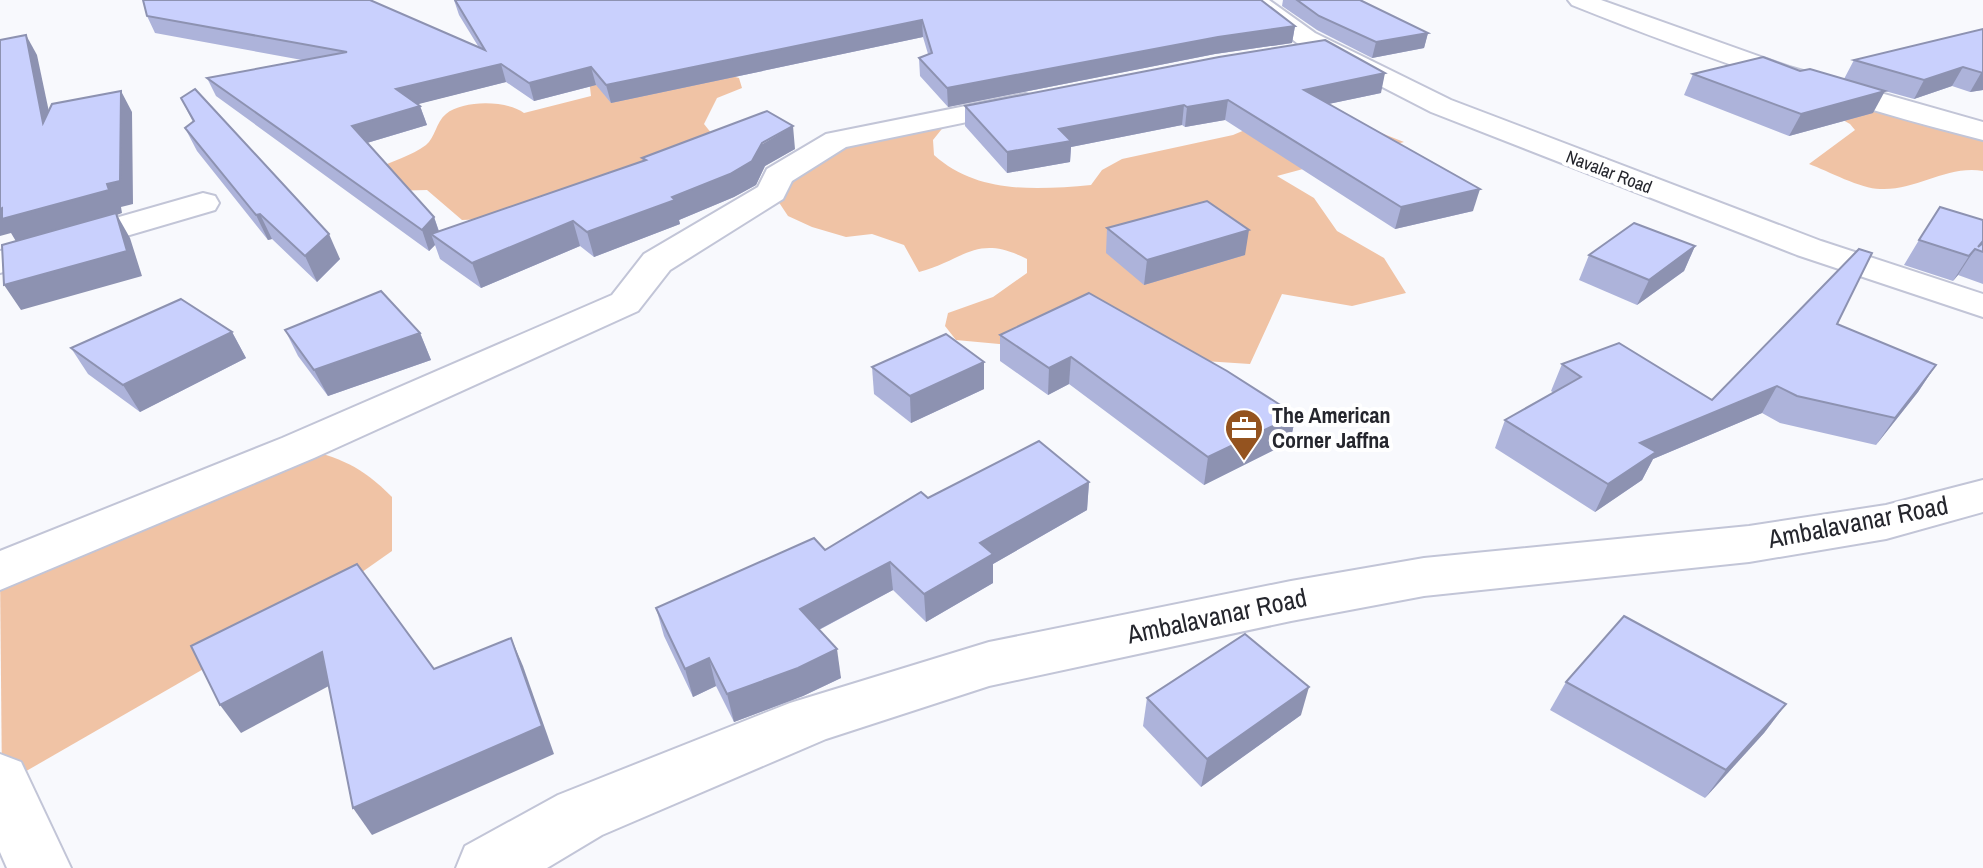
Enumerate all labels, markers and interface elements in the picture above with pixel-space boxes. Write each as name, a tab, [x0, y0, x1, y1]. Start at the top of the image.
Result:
street label: Navalar Road	[1563, 144, 1656, 199]
place label: The American Corner Jaffna	[1272, 400, 1391, 455]
office icon: The American Corner Jaffna	[1223, 407, 1265, 462]
street label: Ambalavanar Road	[1764, 487, 1951, 556]
street label: Ambalavanar Road	[1123, 579, 1310, 652]

